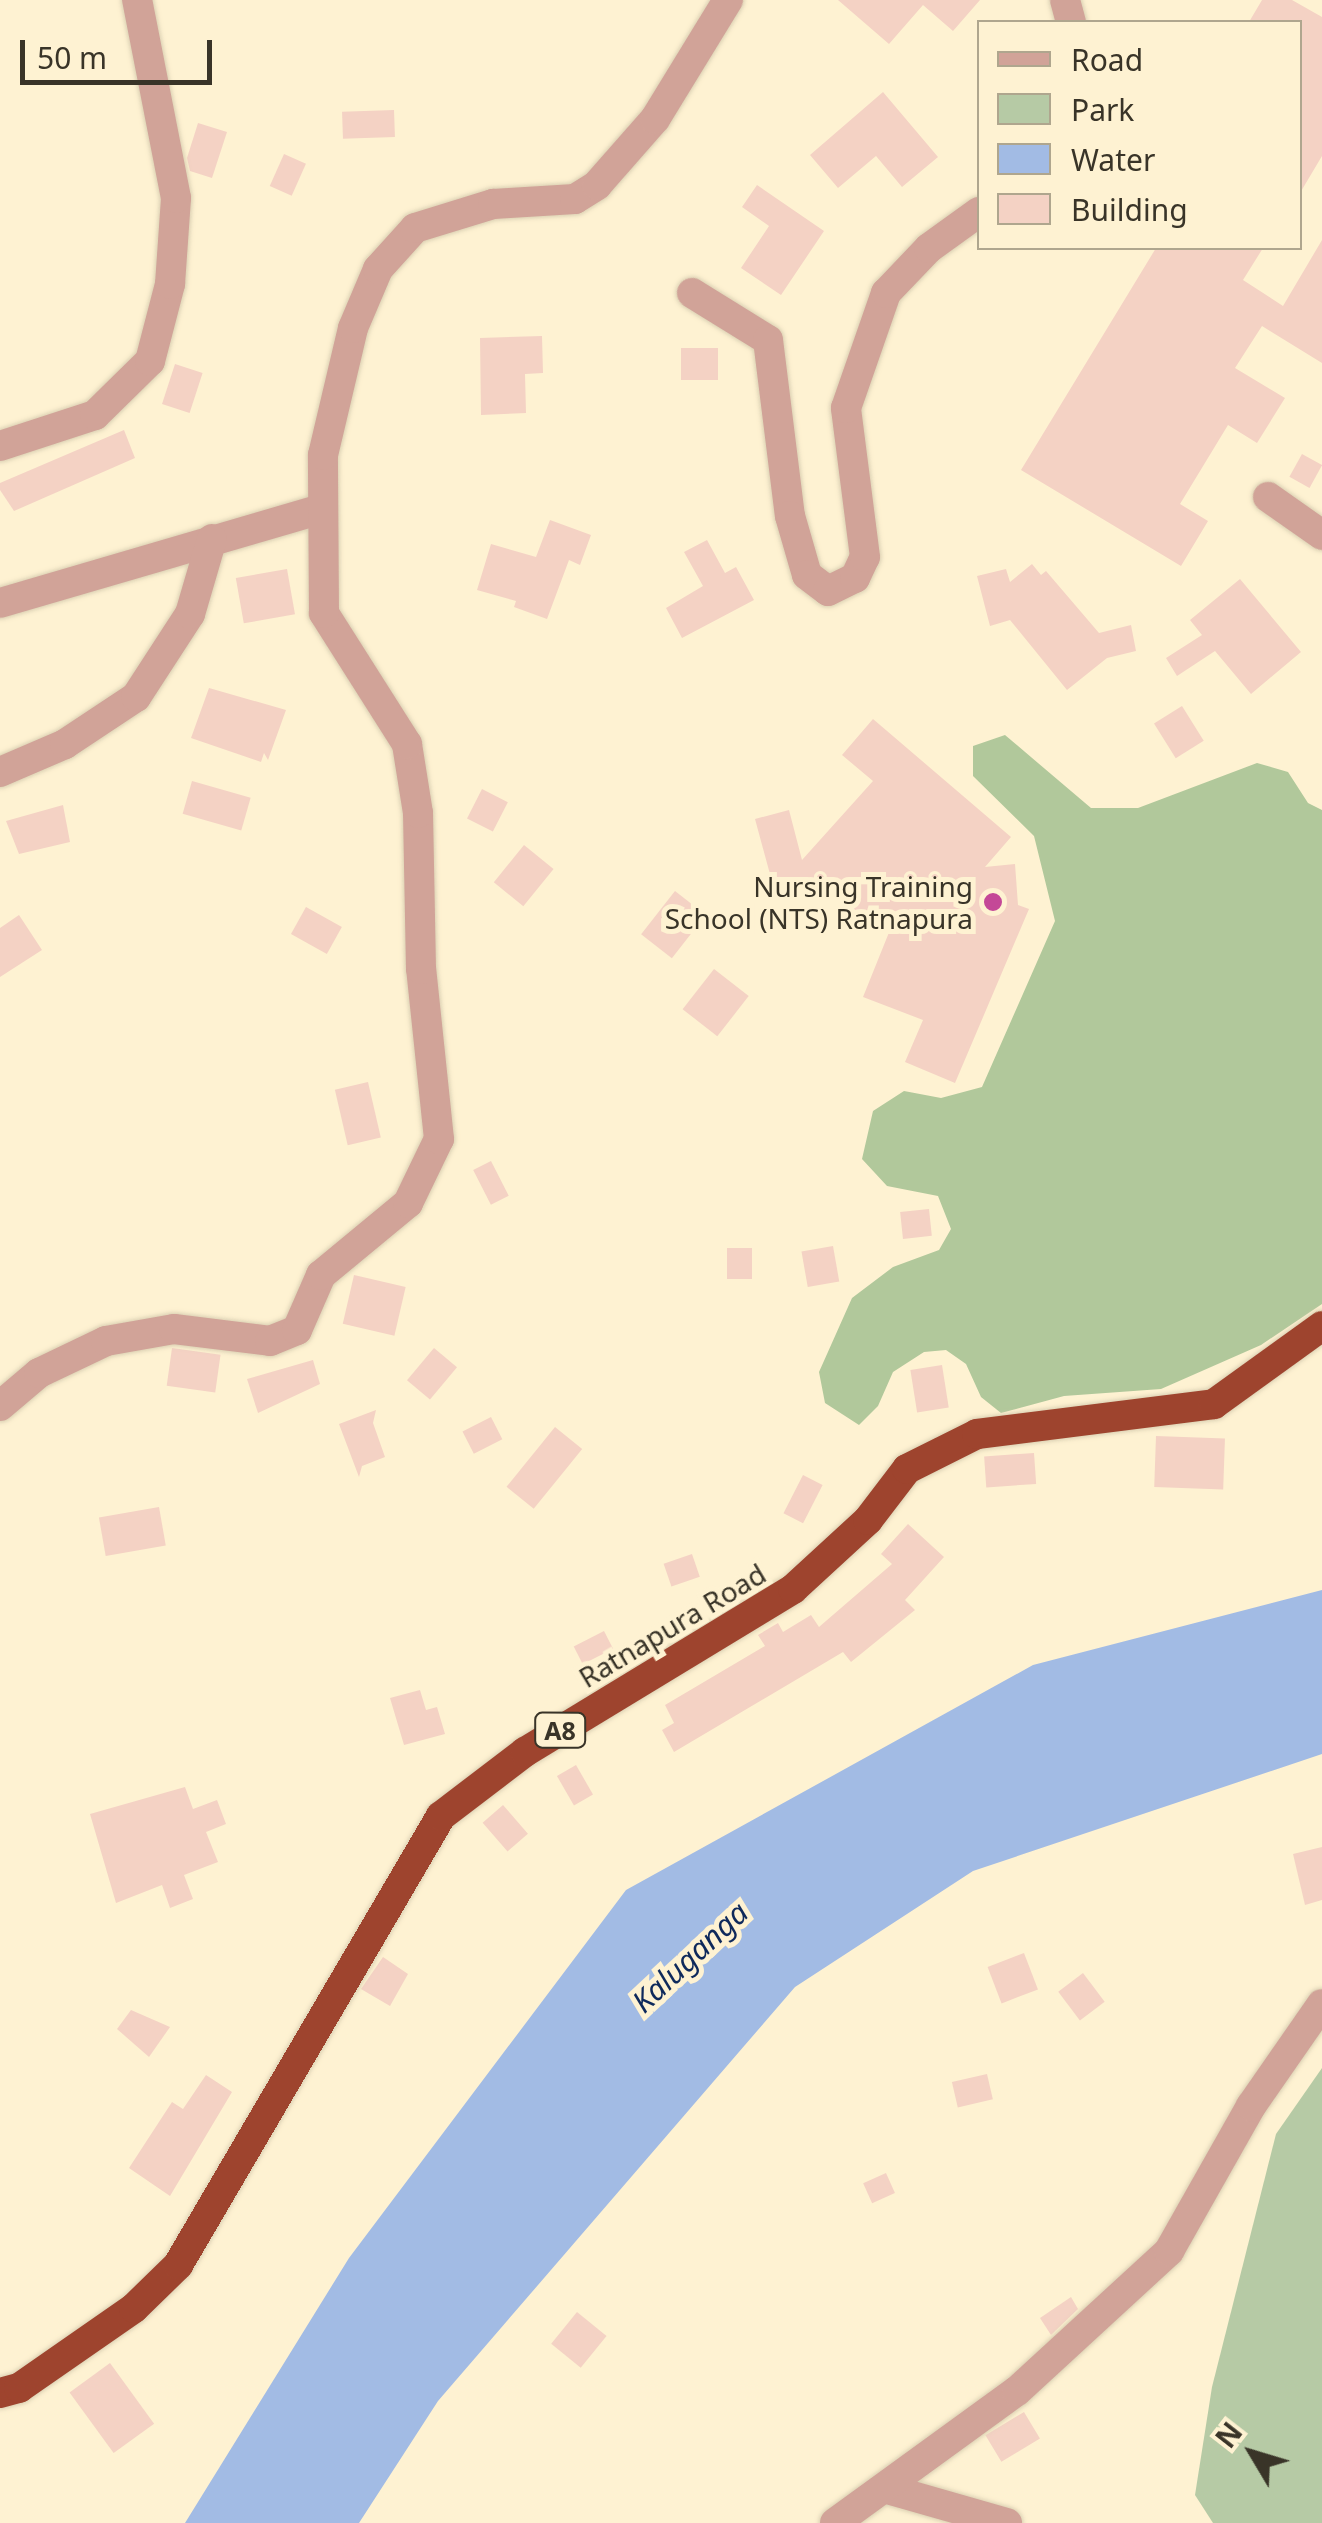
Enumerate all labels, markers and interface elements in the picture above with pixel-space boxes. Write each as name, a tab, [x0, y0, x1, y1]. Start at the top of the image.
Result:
scale bar	[25, 20, 218, 82]
legend	[977, 20, 1302, 250]
text: 50 m	[37, 37, 107, 78]
text: Road	[1071, 39, 1143, 80]
text: Park	[1071, 89, 1134, 130]
text: Water	[1071, 139, 1155, 180]
text: Building	[1071, 189, 1188, 230]
place label: Nursing Training School (NTS) Ratnapura	[665, 869, 973, 935]
marker: Nursing Training School (NTS) Ratnapura	[982, 891, 1004, 913]
street label: Ratnapura Road	[572, 1556, 772, 1694]
road number: A8	[532, 1710, 588, 1750]
water label: Kaluganga	[625, 1894, 755, 2020]
north arrow	[1202, 2403, 1302, 2503]
text: N	[1206, 2414, 1250, 2455]

